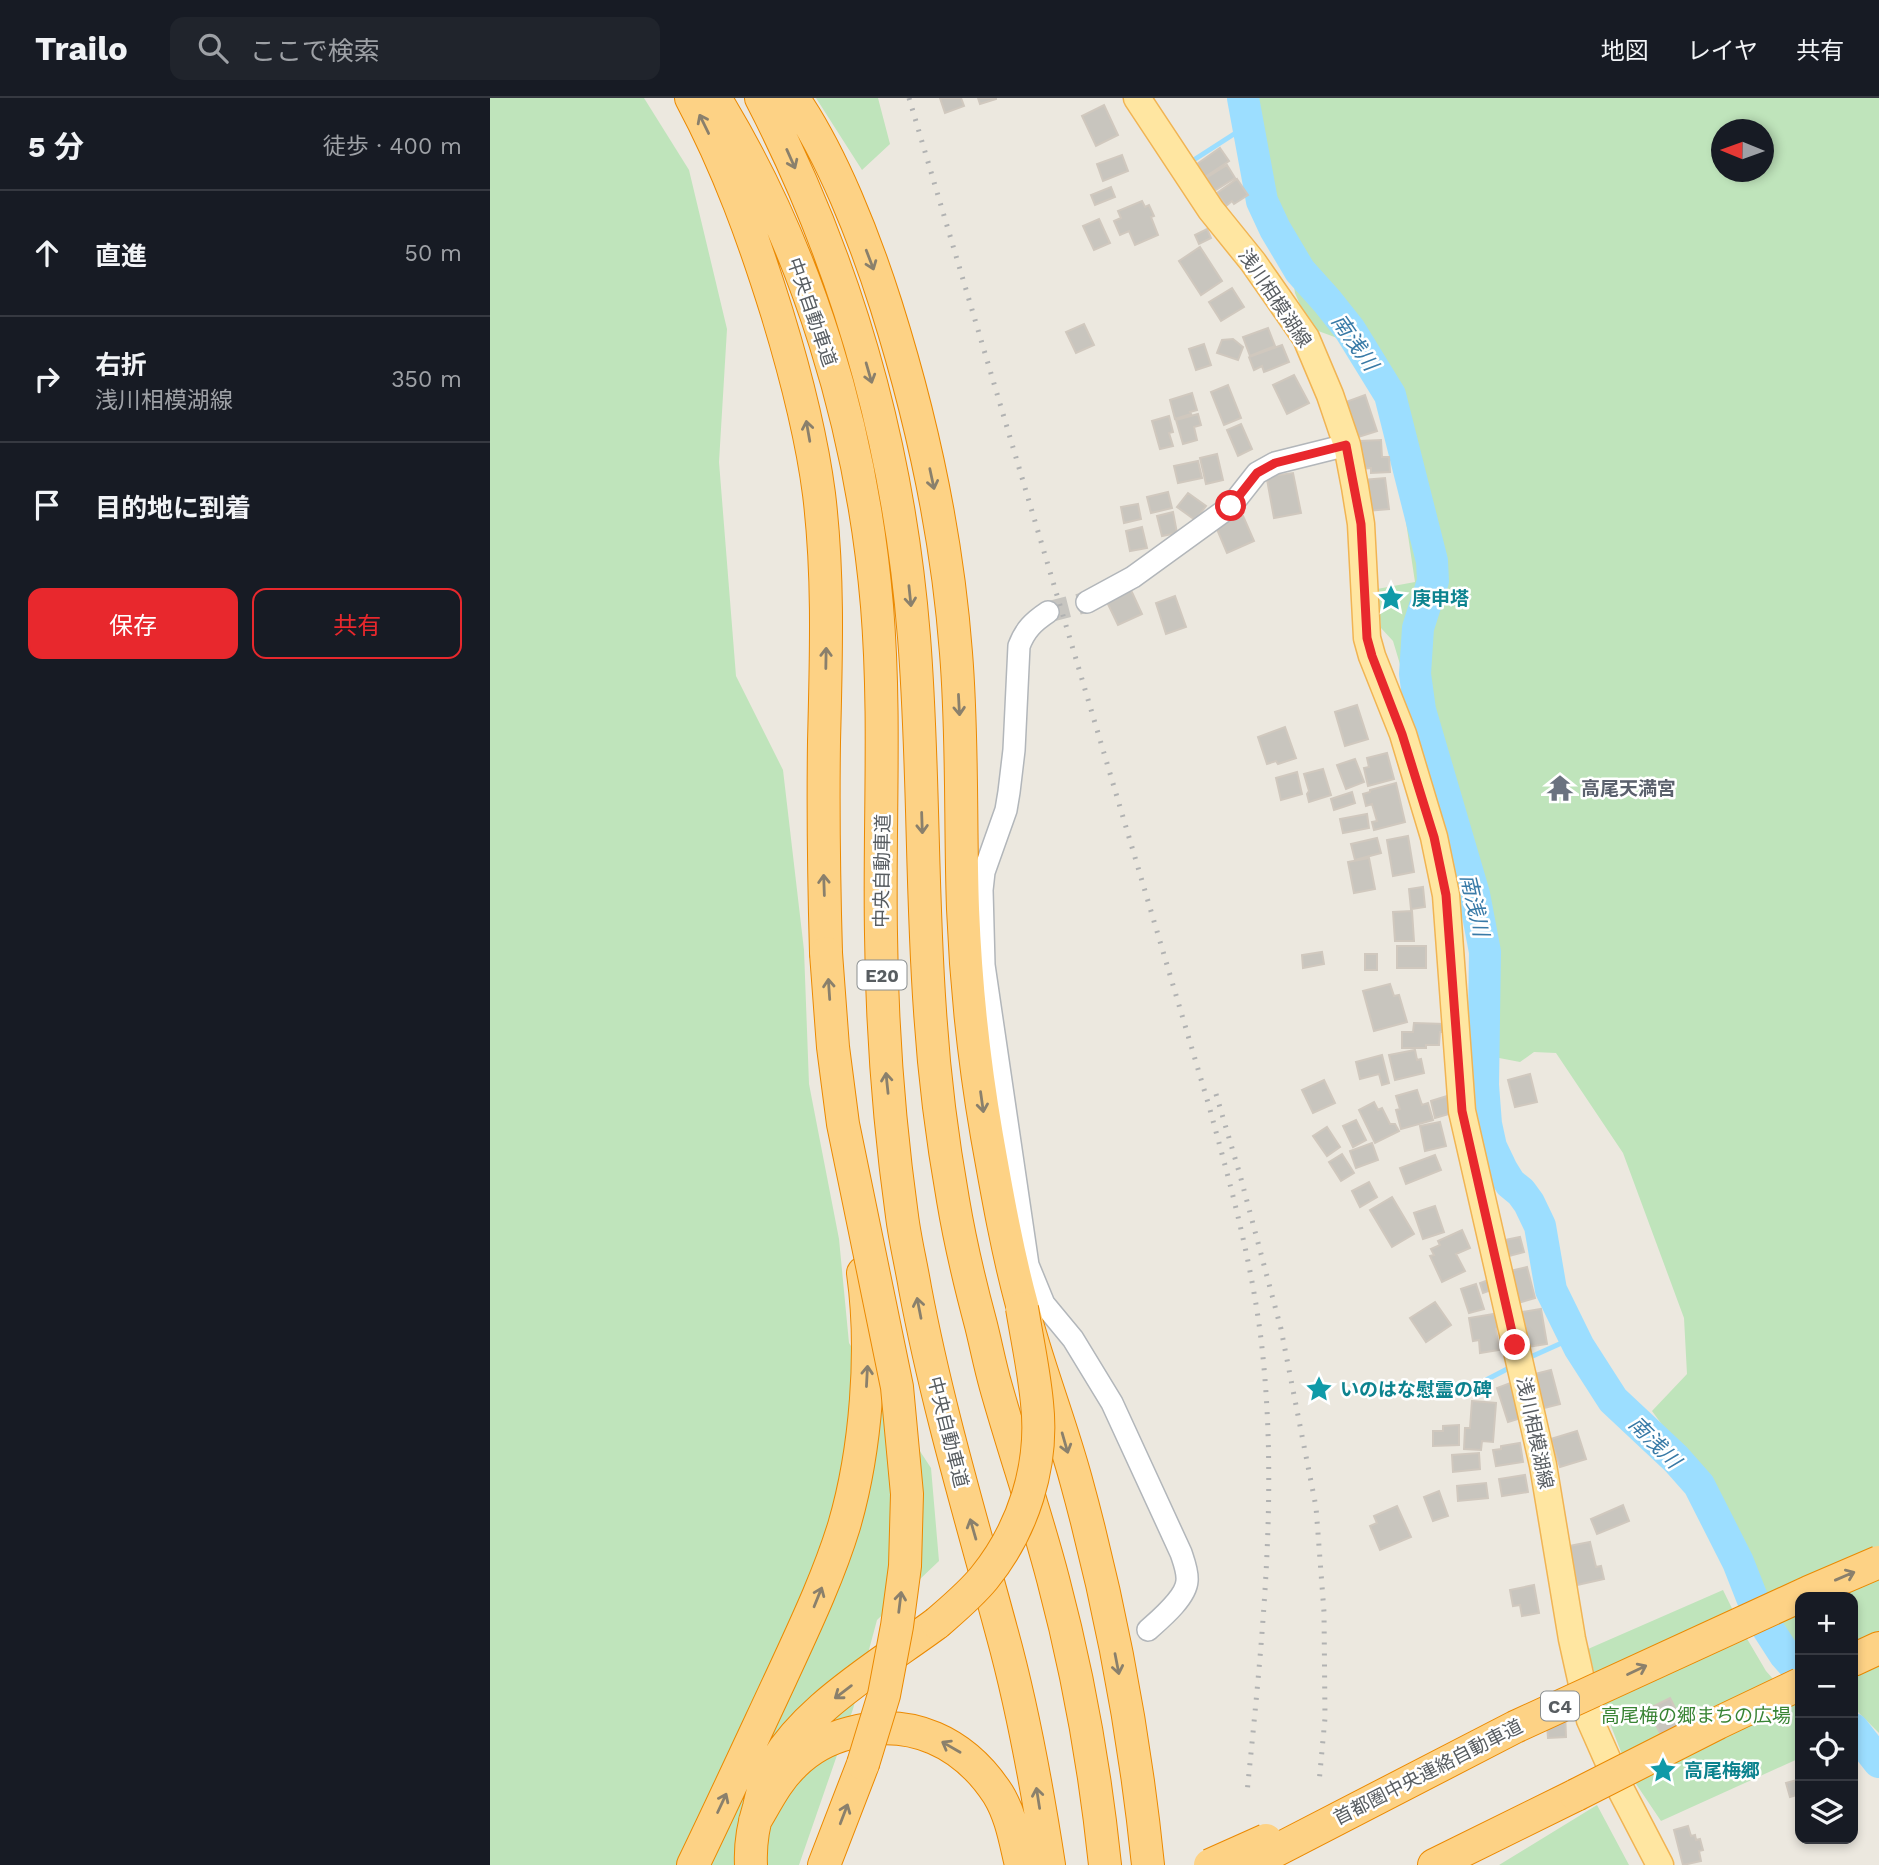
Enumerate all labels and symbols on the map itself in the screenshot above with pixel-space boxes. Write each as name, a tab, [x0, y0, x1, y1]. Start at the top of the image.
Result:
one-way arrow	[697, 114, 710, 135]
north arrow	[1711, 119, 1774, 182]
one-way arrow	[785, 148, 798, 169]
street label: 浅川相模湖線	[1234, 244, 1316, 352]
one-way arrow	[865, 249, 878, 271]
street label: 中央自動車道	[783, 254, 841, 370]
water label: 南浅川	[1327, 309, 1384, 377]
one-way arrow	[863, 362, 876, 384]
one-way arrow	[801, 420, 814, 443]
one-way arrow	[926, 467, 940, 490]
route start	[1215, 490, 1246, 521]
place icon: 庚申塔	[1376, 583, 1406, 613]
one-way arrow	[904, 584, 917, 607]
place label: 庚申塔	[1412, 587, 1469, 610]
one-way arrow	[819, 646, 832, 669]
one-way arrow	[952, 693, 965, 716]
temple icon: 高尾天満宮	[1545, 773, 1575, 803]
place label: 高尾天満宮	[1581, 777, 1676, 800]
one-way arrow	[916, 812, 929, 835]
street label: 中央自動車道	[870, 814, 894, 928]
water label: 南浅川	[1456, 871, 1495, 940]
one-way arrow	[817, 874, 830, 897]
road number: E20	[858, 960, 906, 990]
one-way arrow	[822, 978, 835, 1001]
one-way arrow	[880, 1072, 893, 1095]
one-way arrow	[976, 1091, 989, 1113]
one-way arrow	[912, 1297, 925, 1320]
route end	[1499, 1329, 1530, 1360]
one-way arrow	[860, 1365, 873, 1388]
street label: 中央自動車道	[923, 1374, 973, 1490]
place icon: いのはな慰霊の碑	[1304, 1374, 1334, 1404]
street label: 浅川相模湖線	[1512, 1375, 1558, 1491]
place label: いのはな慰霊の碑	[1340, 1378, 1492, 1401]
water label: 南浅川	[1624, 1411, 1688, 1475]
one-way arrow	[1060, 1431, 1073, 1453]
one-way arrow	[966, 1518, 979, 1541]
one-way arrow	[1833, 1569, 1855, 1582]
one-way arrow	[812, 1586, 825, 1608]
one-way arrow	[893, 1591, 906, 1614]
one-way arrow	[1111, 1652, 1125, 1675]
one-way arrow	[1626, 1663, 1647, 1676]
one-way arrow	[833, 1684, 852, 1699]
road number: C4	[1541, 1692, 1579, 1721]
park label: 高尾梅の郷まちの広場	[1601, 1704, 1791, 1727]
street label: 首都圏中央連絡自動車道	[1330, 1714, 1526, 1830]
one-way arrow	[942, 1740, 962, 1754]
place icon: 高尾梅郷	[1648, 1755, 1678, 1785]
place label: 高尾梅郷	[1684, 1759, 1760, 1782]
one-way arrow	[1031, 1787, 1044, 1810]
one-way arrow	[716, 1793, 730, 1814]
one-way arrow	[838, 1804, 851, 1826]

